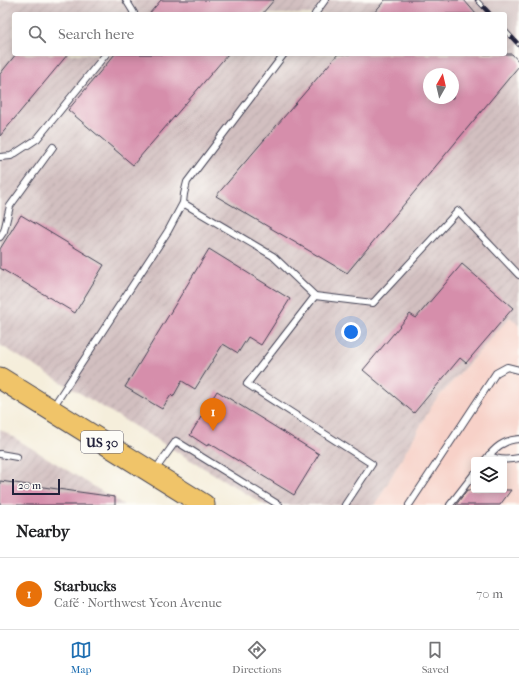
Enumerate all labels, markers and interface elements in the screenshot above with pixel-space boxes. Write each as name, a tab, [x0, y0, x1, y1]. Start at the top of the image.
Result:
search box	[12, 12, 507, 56]
icon: search	[26, 23, 48, 45]
text: Search here	[58, 25, 134, 43]
north arrow	[423, 68, 459, 104]
your location	[341, 322, 361, 342]
pin: 1	[200, 398, 226, 431]
road number: US 30	[81, 431, 123, 453]
map controls	[471, 457, 507, 493]
button: layers	[471, 457, 507, 493]
scale bar	[12, 477, 60, 496]
text: 20 m	[18, 479, 41, 492]
text: Nearby	[16, 521, 70, 541]
text: Starbucks	[54, 577, 116, 595]
text: 1	[27, 586, 31, 601]
text: 70 m	[476, 586, 503, 601]
text: Café · Northwest Yeon Avenue	[54, 595, 222, 610]
tab: Map	[70, 639, 92, 676]
tab: Directions	[232, 639, 282, 676]
tab: Saved	[422, 639, 449, 676]

